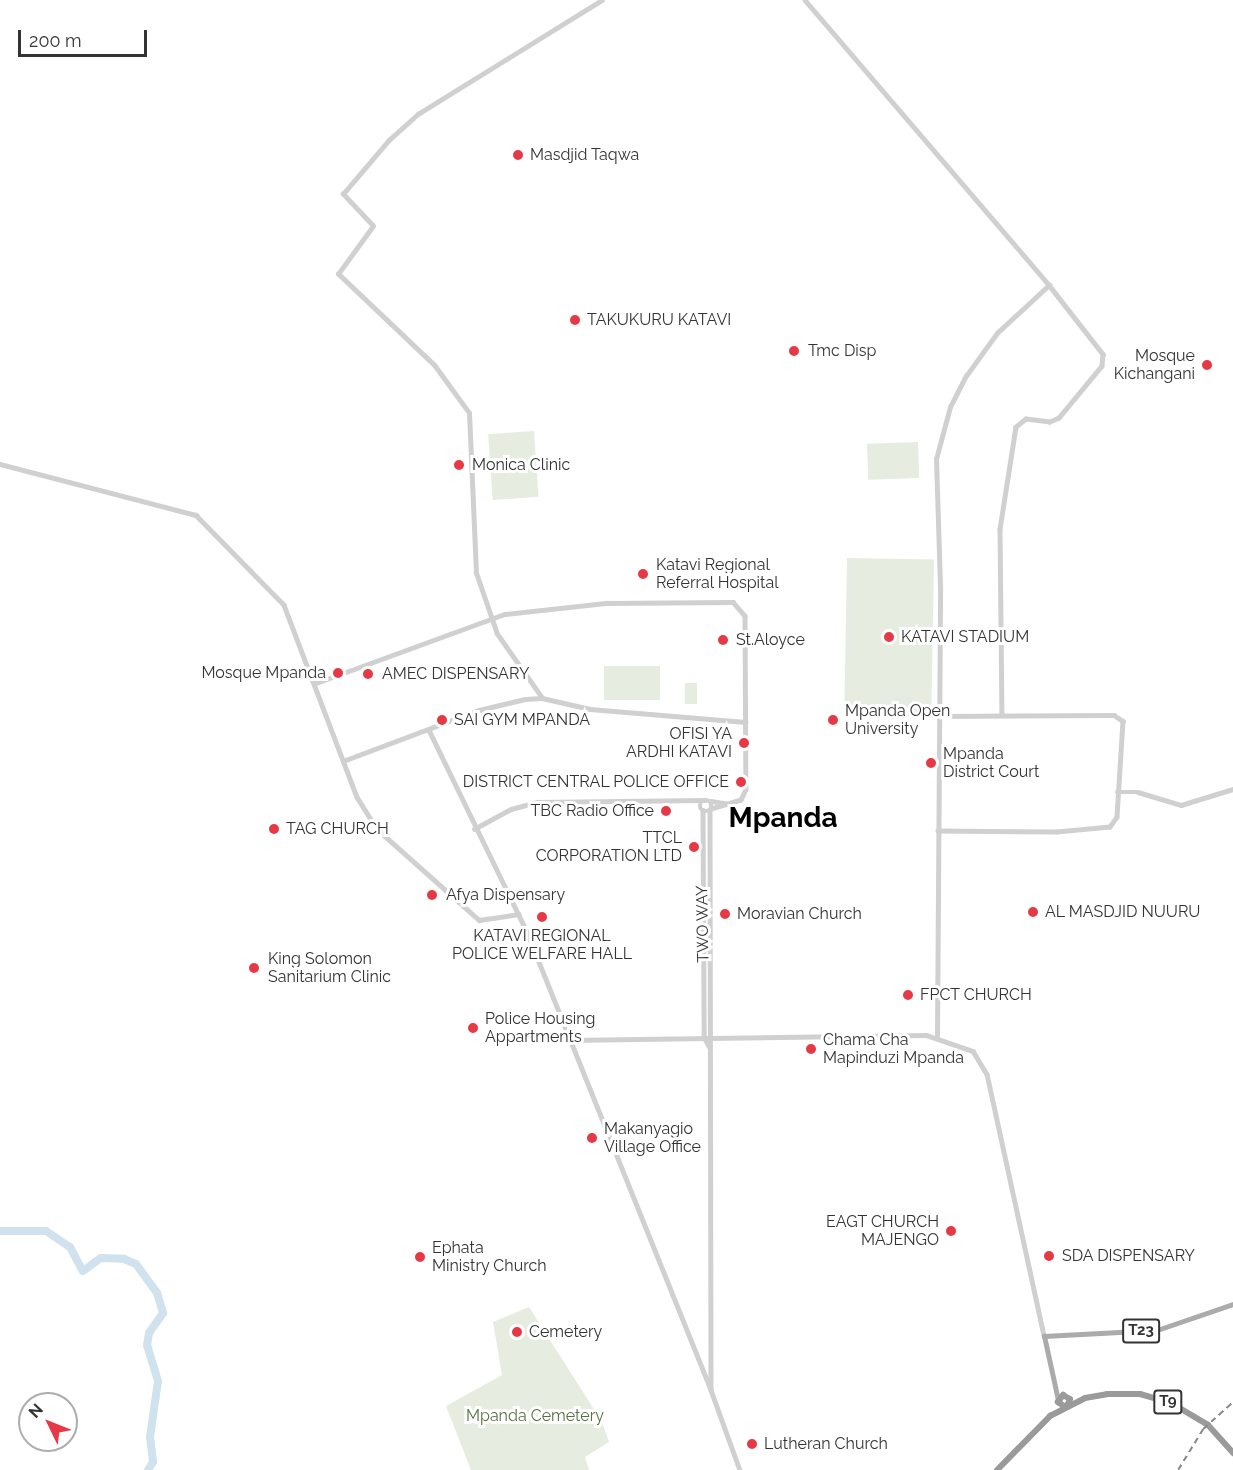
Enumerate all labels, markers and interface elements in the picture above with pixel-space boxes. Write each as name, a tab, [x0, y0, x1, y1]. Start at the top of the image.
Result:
scale bar	[21, 18, 150, 56]
text: 200 m	[29, 30, 82, 51]
place label: Masdjid Taqwa	[530, 145, 640, 165]
marker: Masdjid Taqwa	[511, 148, 525, 162]
place label: TAKUKURU KATAVI	[587, 310, 731, 330]
marker: TAKUKURU KATAVI	[568, 313, 582, 327]
place label: Tmc Disp	[808, 341, 876, 361]
marker: Tmc Disp	[785, 342, 803, 360]
place label: Mosque Kichangani	[1114, 346, 1195, 384]
marker: Mosque Kichangani	[1200, 358, 1214, 372]
place label: Monica Clinic	[472, 455, 570, 475]
marker: Monica Clinic	[450, 456, 468, 474]
place label: Katavi Regional Referral Hospital	[656, 555, 779, 593]
marker: Katavi Regional Referral Hospital	[634, 565, 652, 583]
place label: KATAVI STADIUM	[901, 627, 1029, 647]
place label: St.Aloyce	[736, 630, 805, 650]
marker: KATAVI STADIUM	[882, 630, 896, 644]
marker: St.Aloyce	[714, 631, 732, 649]
place label: Mosque Mpanda	[201, 663, 326, 683]
place label: AMEC DISPENSARY	[382, 664, 529, 684]
marker: AMEC DISPENSARY	[359, 665, 377, 683]
marker: Mosque Mpanda	[331, 666, 345, 680]
place label: Mpanda Open University	[845, 701, 950, 739]
place label: SAI GYM MPANDA	[454, 710, 590, 730]
marker: SAI GYM MPANDA	[435, 713, 449, 727]
marker: Mpanda Open University	[826, 713, 840, 727]
place label: OFISI YA ARDHI KATAVI	[626, 724, 732, 762]
marker: OFISI YA ARDHI KATAVI	[737, 736, 751, 750]
place label: Mpanda District Court	[943, 744, 1039, 782]
marker: Mpanda District Court	[924, 756, 938, 770]
place label: DISTRICT CENTRAL POLICE OFFICE	[462, 772, 729, 792]
marker: DISTRICT CENTRAL POLICE OFFICE	[734, 775, 748, 789]
place label: TBC Radio Office	[531, 801, 654, 821]
district label: Mpanda	[728, 801, 838, 835]
marker: TBC Radio Office	[659, 804, 673, 818]
place label: TAG CHURCH	[286, 819, 389, 839]
marker: TAG CHURCH	[267, 822, 281, 836]
place label: TTCL CORPORATION LTD	[536, 828, 682, 866]
marker: TTCL CORPORATION LTD	[687, 840, 701, 854]
place label: Afya Dispensary	[446, 885, 565, 905]
street label: TWO WAY	[693, 885, 713, 963]
marker: Afya Dispensary	[423, 886, 441, 904]
place label: AL MASDJID NUURU	[1045, 902, 1201, 922]
place label: Moravian Church	[737, 904, 862, 924]
marker: AL MASDJID NUURU	[1026, 905, 1040, 919]
marker: Moravian Church	[718, 907, 732, 921]
marker: KATAVI REGIONAL POLICE WELFARE HALL	[535, 910, 549, 924]
place label: KATAVI REGIONAL POLICE WELFARE HALL	[452, 926, 632, 964]
place label: King Solomon Sanitarium Clinic	[268, 949, 391, 987]
marker: King Solomon Sanitarium Clinic	[245, 959, 263, 977]
place label: FPCT CHURCH	[920, 985, 1032, 1005]
marker: FPCT CHURCH	[901, 988, 915, 1002]
place label: Police Housing Appartments	[485, 1009, 595, 1047]
marker: Police Housing Appartments	[466, 1021, 480, 1035]
place label: Chama Cha Mapinduzi Mpanda	[823, 1030, 964, 1068]
marker: Chama Cha Mapinduzi Mpanda	[804, 1042, 818, 1056]
place label: Makanyagio Village Office	[604, 1119, 701, 1157]
marker: Makanyagio Village Office	[585, 1131, 599, 1145]
place label: EAGT CHURCH MAJENGO	[826, 1212, 939, 1250]
marker: EAGT CHURCH MAJENGO	[944, 1224, 958, 1238]
place label: Ephata Ministry Church	[432, 1238, 547, 1276]
place label: SDA DISPENSARY	[1062, 1246, 1196, 1266]
marker: SDA DISPENSARY	[1040, 1247, 1058, 1265]
marker: Ephata Ministry Church	[413, 1250, 427, 1264]
road number: T23	[1122, 1319, 1160, 1343]
place label: Cemetery	[529, 1322, 602, 1342]
marker: Cemetery	[510, 1325, 524, 1339]
road number: T9	[1153, 1390, 1183, 1414]
north arrow	[18, 1392, 78, 1452]
text: N	[25, 1400, 47, 1422]
park label: Mpanda Cemetery	[466, 1406, 604, 1426]
place label: Lutheran Church	[764, 1434, 888, 1454]
marker: Lutheran Church	[745, 1437, 759, 1451]

